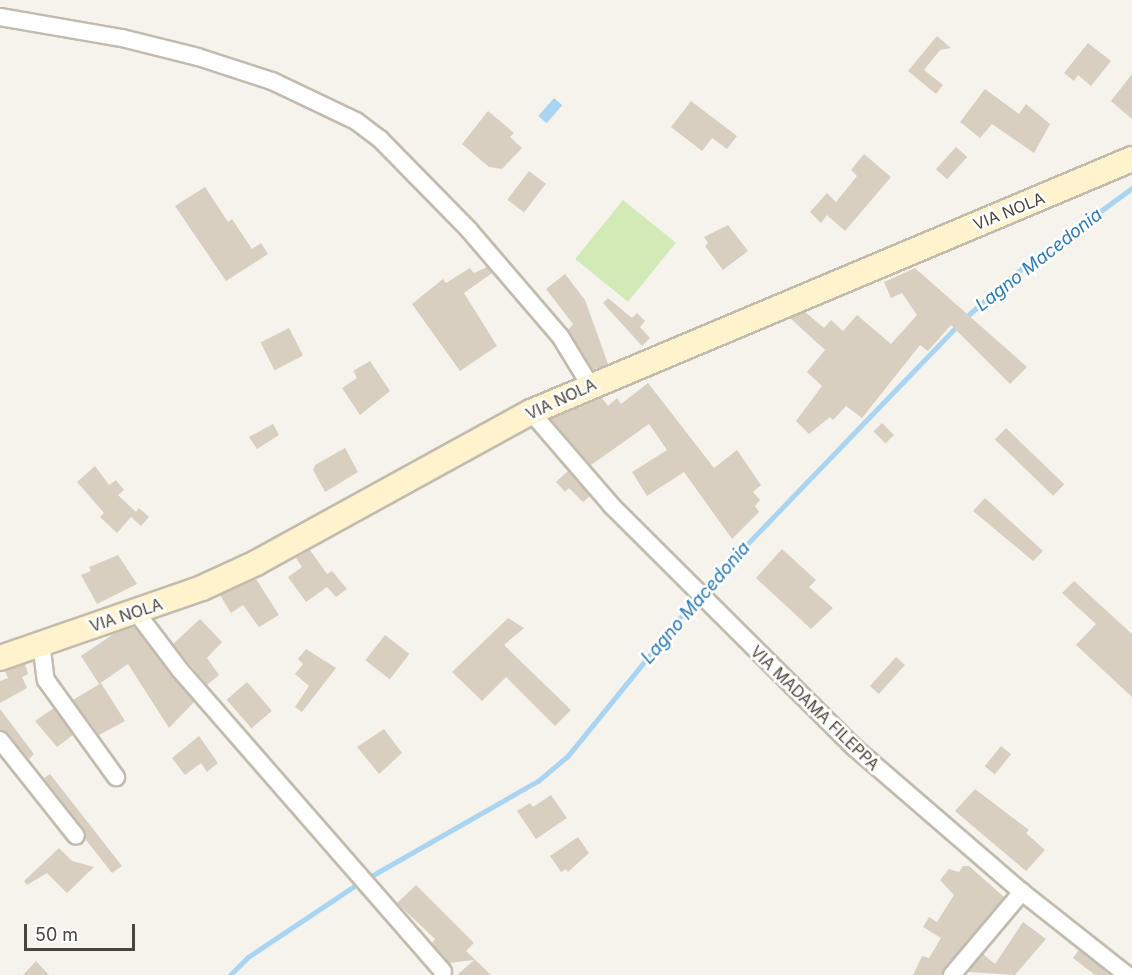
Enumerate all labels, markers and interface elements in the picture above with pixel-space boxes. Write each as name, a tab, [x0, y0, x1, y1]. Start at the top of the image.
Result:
street label: VIA NOLA	[971, 188, 1047, 234]
water label: Lagno Macedonia	[971, 204, 1107, 316]
street label: VIA NOLA	[523, 374, 599, 424]
water label: Lagno Macedonia	[637, 538, 755, 668]
street label: VIA NOLA	[87, 594, 165, 636]
street label: VIA MADAMA FILEPPA	[747, 642, 883, 774]
scale bar	[27, 912, 138, 950]
text: 50 m	[35, 924, 78, 945]

